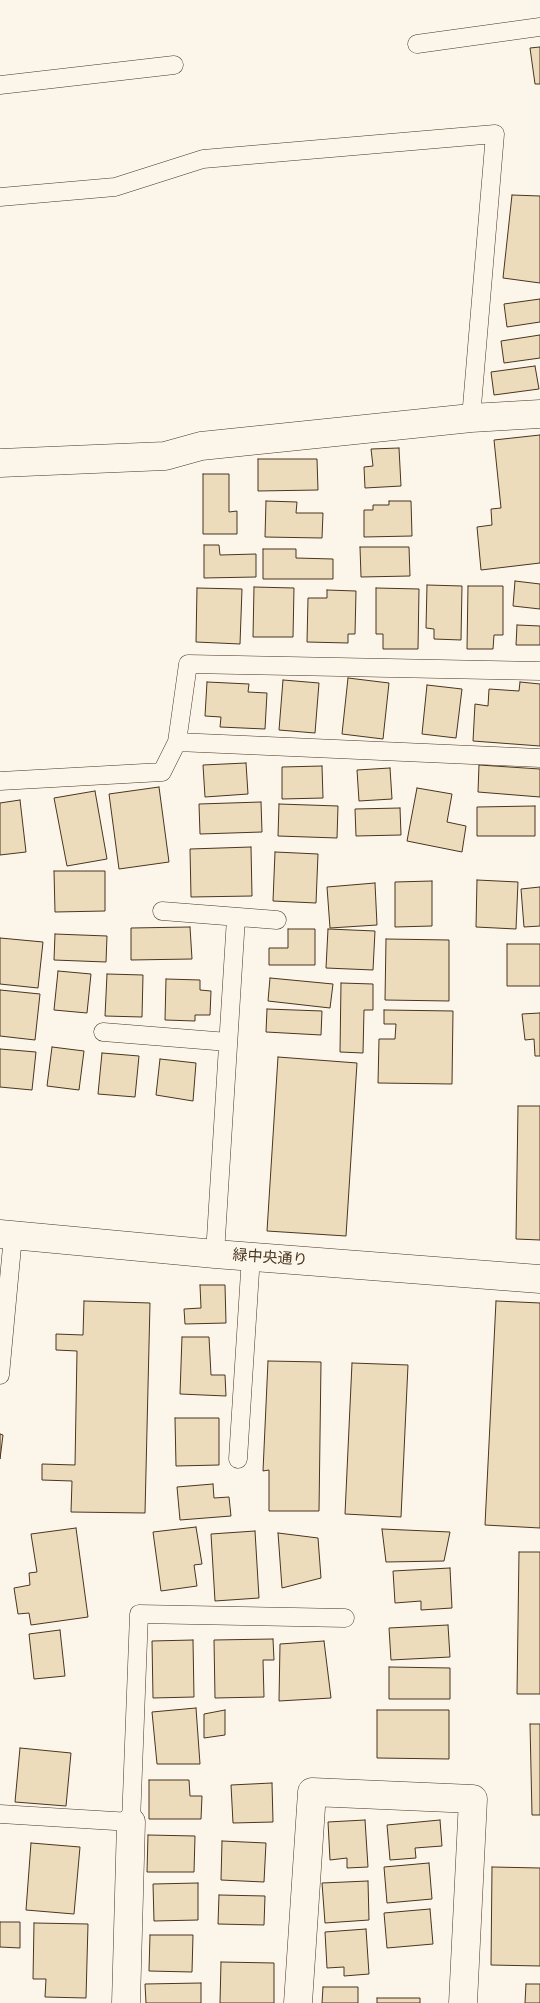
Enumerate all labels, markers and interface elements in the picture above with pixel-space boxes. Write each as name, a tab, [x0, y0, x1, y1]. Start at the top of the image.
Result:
street label: 緑中央通り	[232, 1246, 308, 1270]

